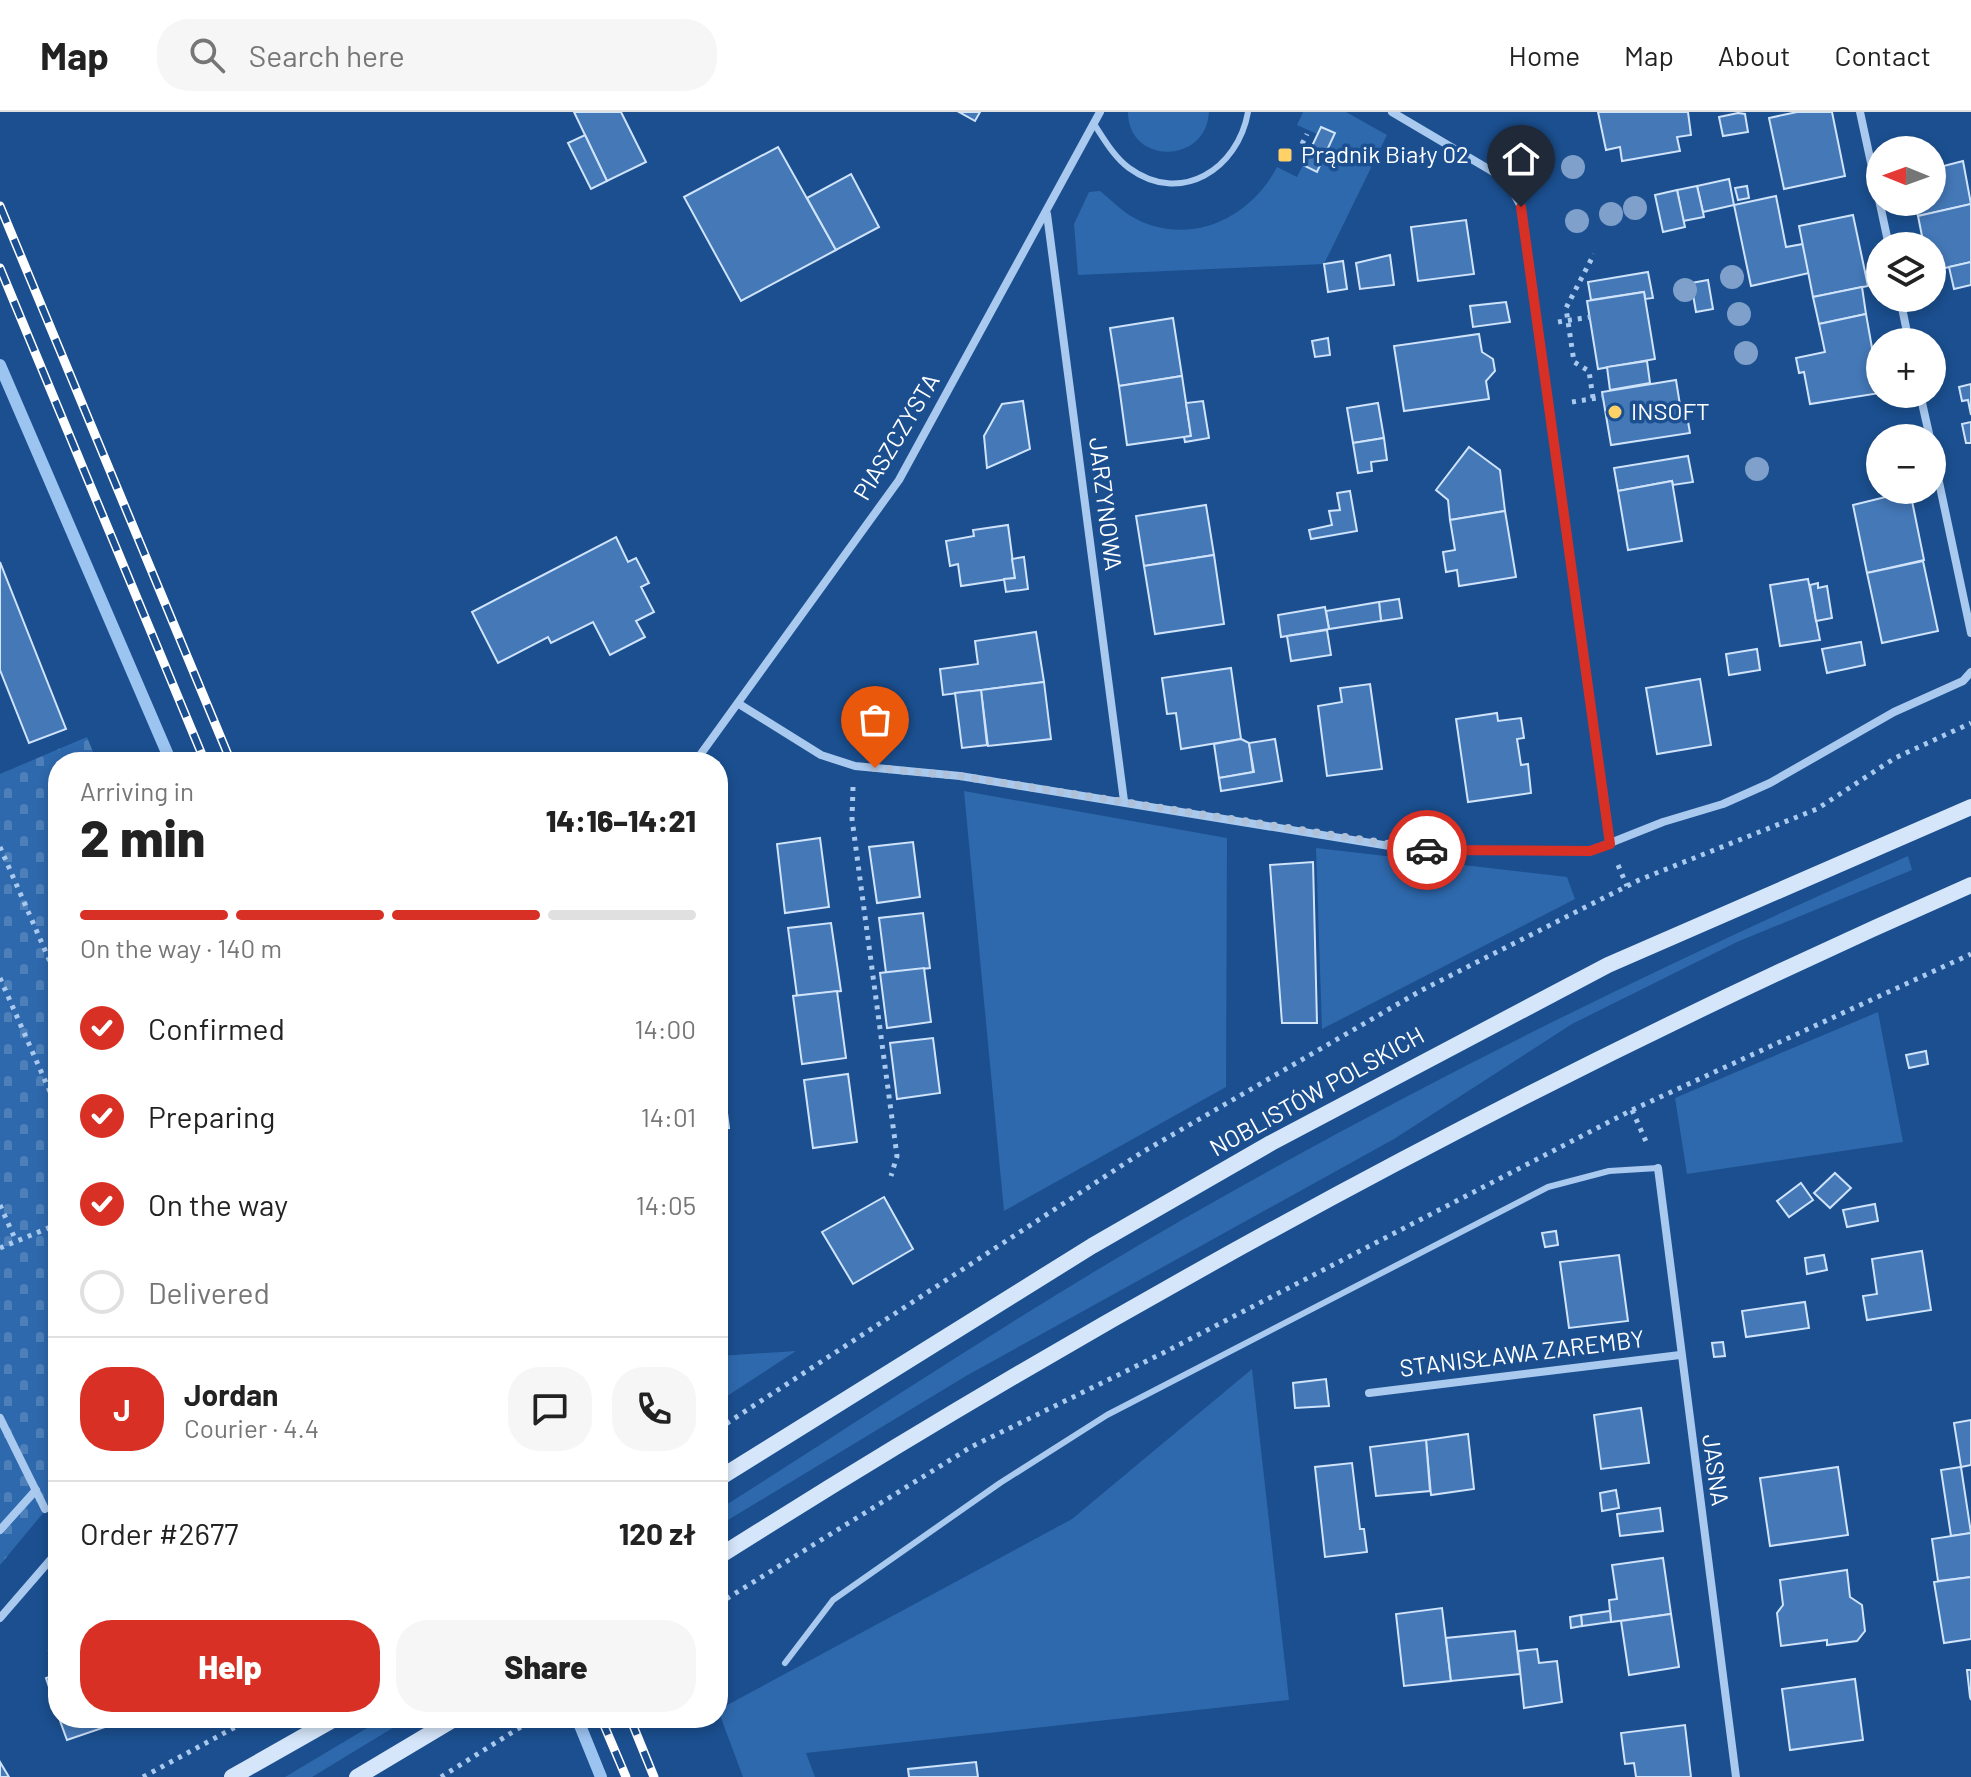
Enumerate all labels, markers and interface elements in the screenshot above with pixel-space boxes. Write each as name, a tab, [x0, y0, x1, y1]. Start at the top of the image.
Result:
search box	[157, 19, 717, 91]
text: Map	[40, 32, 109, 78]
icon: search	[185, 33, 229, 77]
text: Search here	[249, 37, 405, 73]
text: Home	[1509, 38, 1580, 72]
text: Map	[1624, 38, 1674, 72]
text: About	[1718, 38, 1790, 72]
text: Contact	[1834, 38, 1931, 72]
pin	[1487, 125, 1555, 207]
north arrow	[1866, 136, 1946, 216]
map controls	[1866, 136, 1946, 504]
icon: home	[1499, 137, 1543, 181]
place label: Prądnik Biały 02	[1301, 139, 1469, 168]
marker: Prądnik Biały 02	[1276, 146, 1294, 164]
button: layers	[1866, 232, 1946, 312]
button: +	[1866, 328, 1946, 408]
street label: PIASZCZYSTA	[847, 368, 945, 505]
place label: INSOFT	[1631, 396, 1710, 425]
marker: INSOFT	[1606, 403, 1624, 421]
button: −	[1866, 424, 1946, 504]
street label: JARZYNOWA	[1084, 436, 1129, 572]
pin	[841, 686, 909, 768]
icon: bag	[853, 698, 897, 742]
text: Arriving in	[80, 775, 194, 806]
text: 14:16–14:21	[546, 802, 696, 838]
text: 2 min	[80, 805, 205, 867]
courier	[1387, 810, 1467, 890]
icon: car	[1405, 828, 1449, 872]
text: On the way · 140 m	[80, 932, 282, 963]
icon: check	[80, 1006, 124, 1050]
text: Confirmed	[148, 1010, 285, 1046]
text: 14:00	[634, 1013, 696, 1044]
street label: NOBLISTÓW POLSKICH	[1204, 1020, 1429, 1162]
icon: check	[80, 1094, 124, 1138]
text: Preparing	[148, 1098, 275, 1134]
text: 14:01	[641, 1101, 696, 1132]
icon: check	[80, 1182, 124, 1226]
text: On the way	[148, 1186, 288, 1222]
text: 14:05	[636, 1189, 696, 1220]
text: Delivered	[148, 1274, 270, 1310]
street label: STANISŁAWA ZAREMBY	[1398, 1323, 1646, 1382]
button: chat	[508, 1367, 592, 1451]
button: phone	[612, 1367, 696, 1451]
text: Jordan	[184, 1376, 279, 1412]
text: J	[113, 1391, 131, 1427]
text: Courier · 4.4	[184, 1412, 319, 1443]
street label: JASNA	[1697, 1432, 1736, 1508]
text: Order #2677	[80, 1515, 238, 1551]
text: 120 zł	[619, 1515, 696, 1551]
button: Help	[80, 1620, 380, 1712]
button: Share	[396, 1620, 696, 1712]

